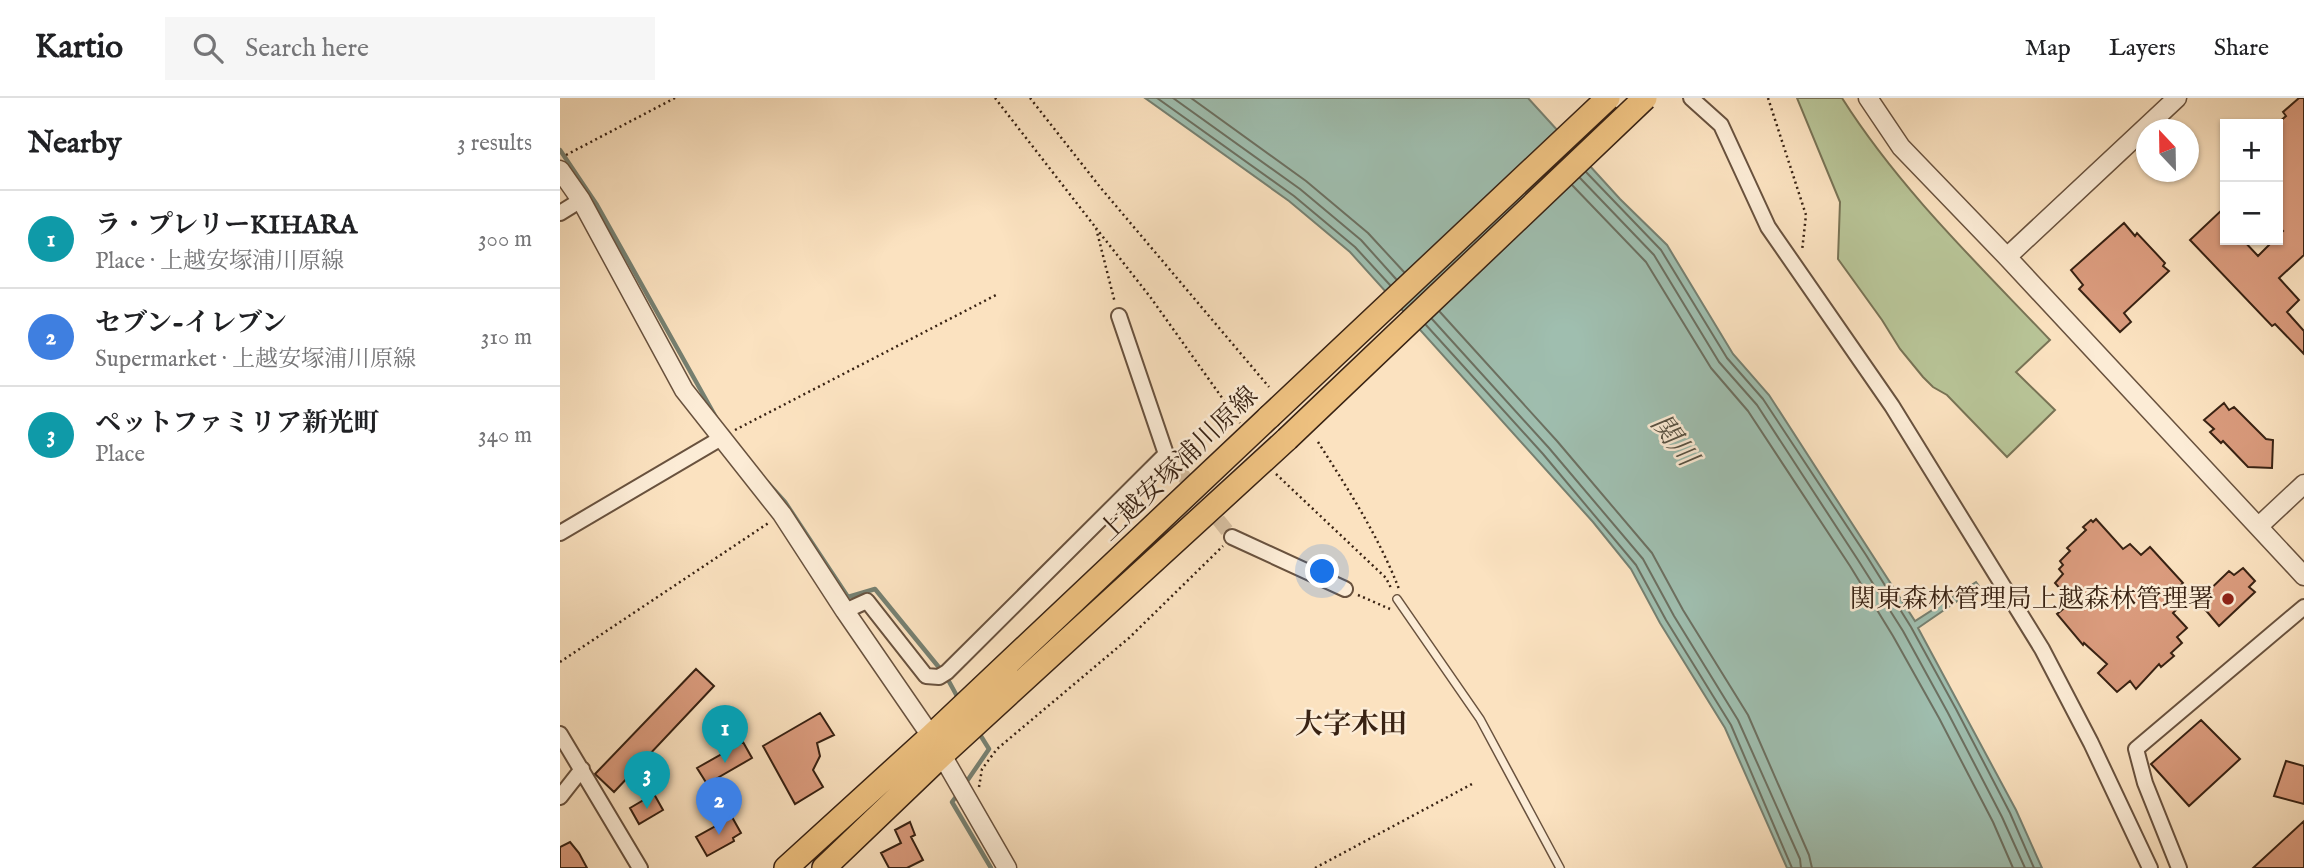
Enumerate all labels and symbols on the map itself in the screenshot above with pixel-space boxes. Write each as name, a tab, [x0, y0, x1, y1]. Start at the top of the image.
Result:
north arrow	[2136, 119, 2199, 182]
street label: 上越安塚浦川原線	[1093, 380, 1265, 548]
water label: 関川	[1642, 408, 1706, 476]
your location	[1305, 554, 1339, 588]
place label: 関東森林管理局上越森林管理署	[1850, 583, 2214, 616]
marker: 関東森林管理局上越森林管理署	[2220, 591, 2236, 607]
pin: 1	[702, 705, 748, 763]
district label: 大字木田	[1295, 708, 1407, 743]
pin: 3	[624, 751, 670, 809]
pin: 2	[696, 777, 742, 835]

